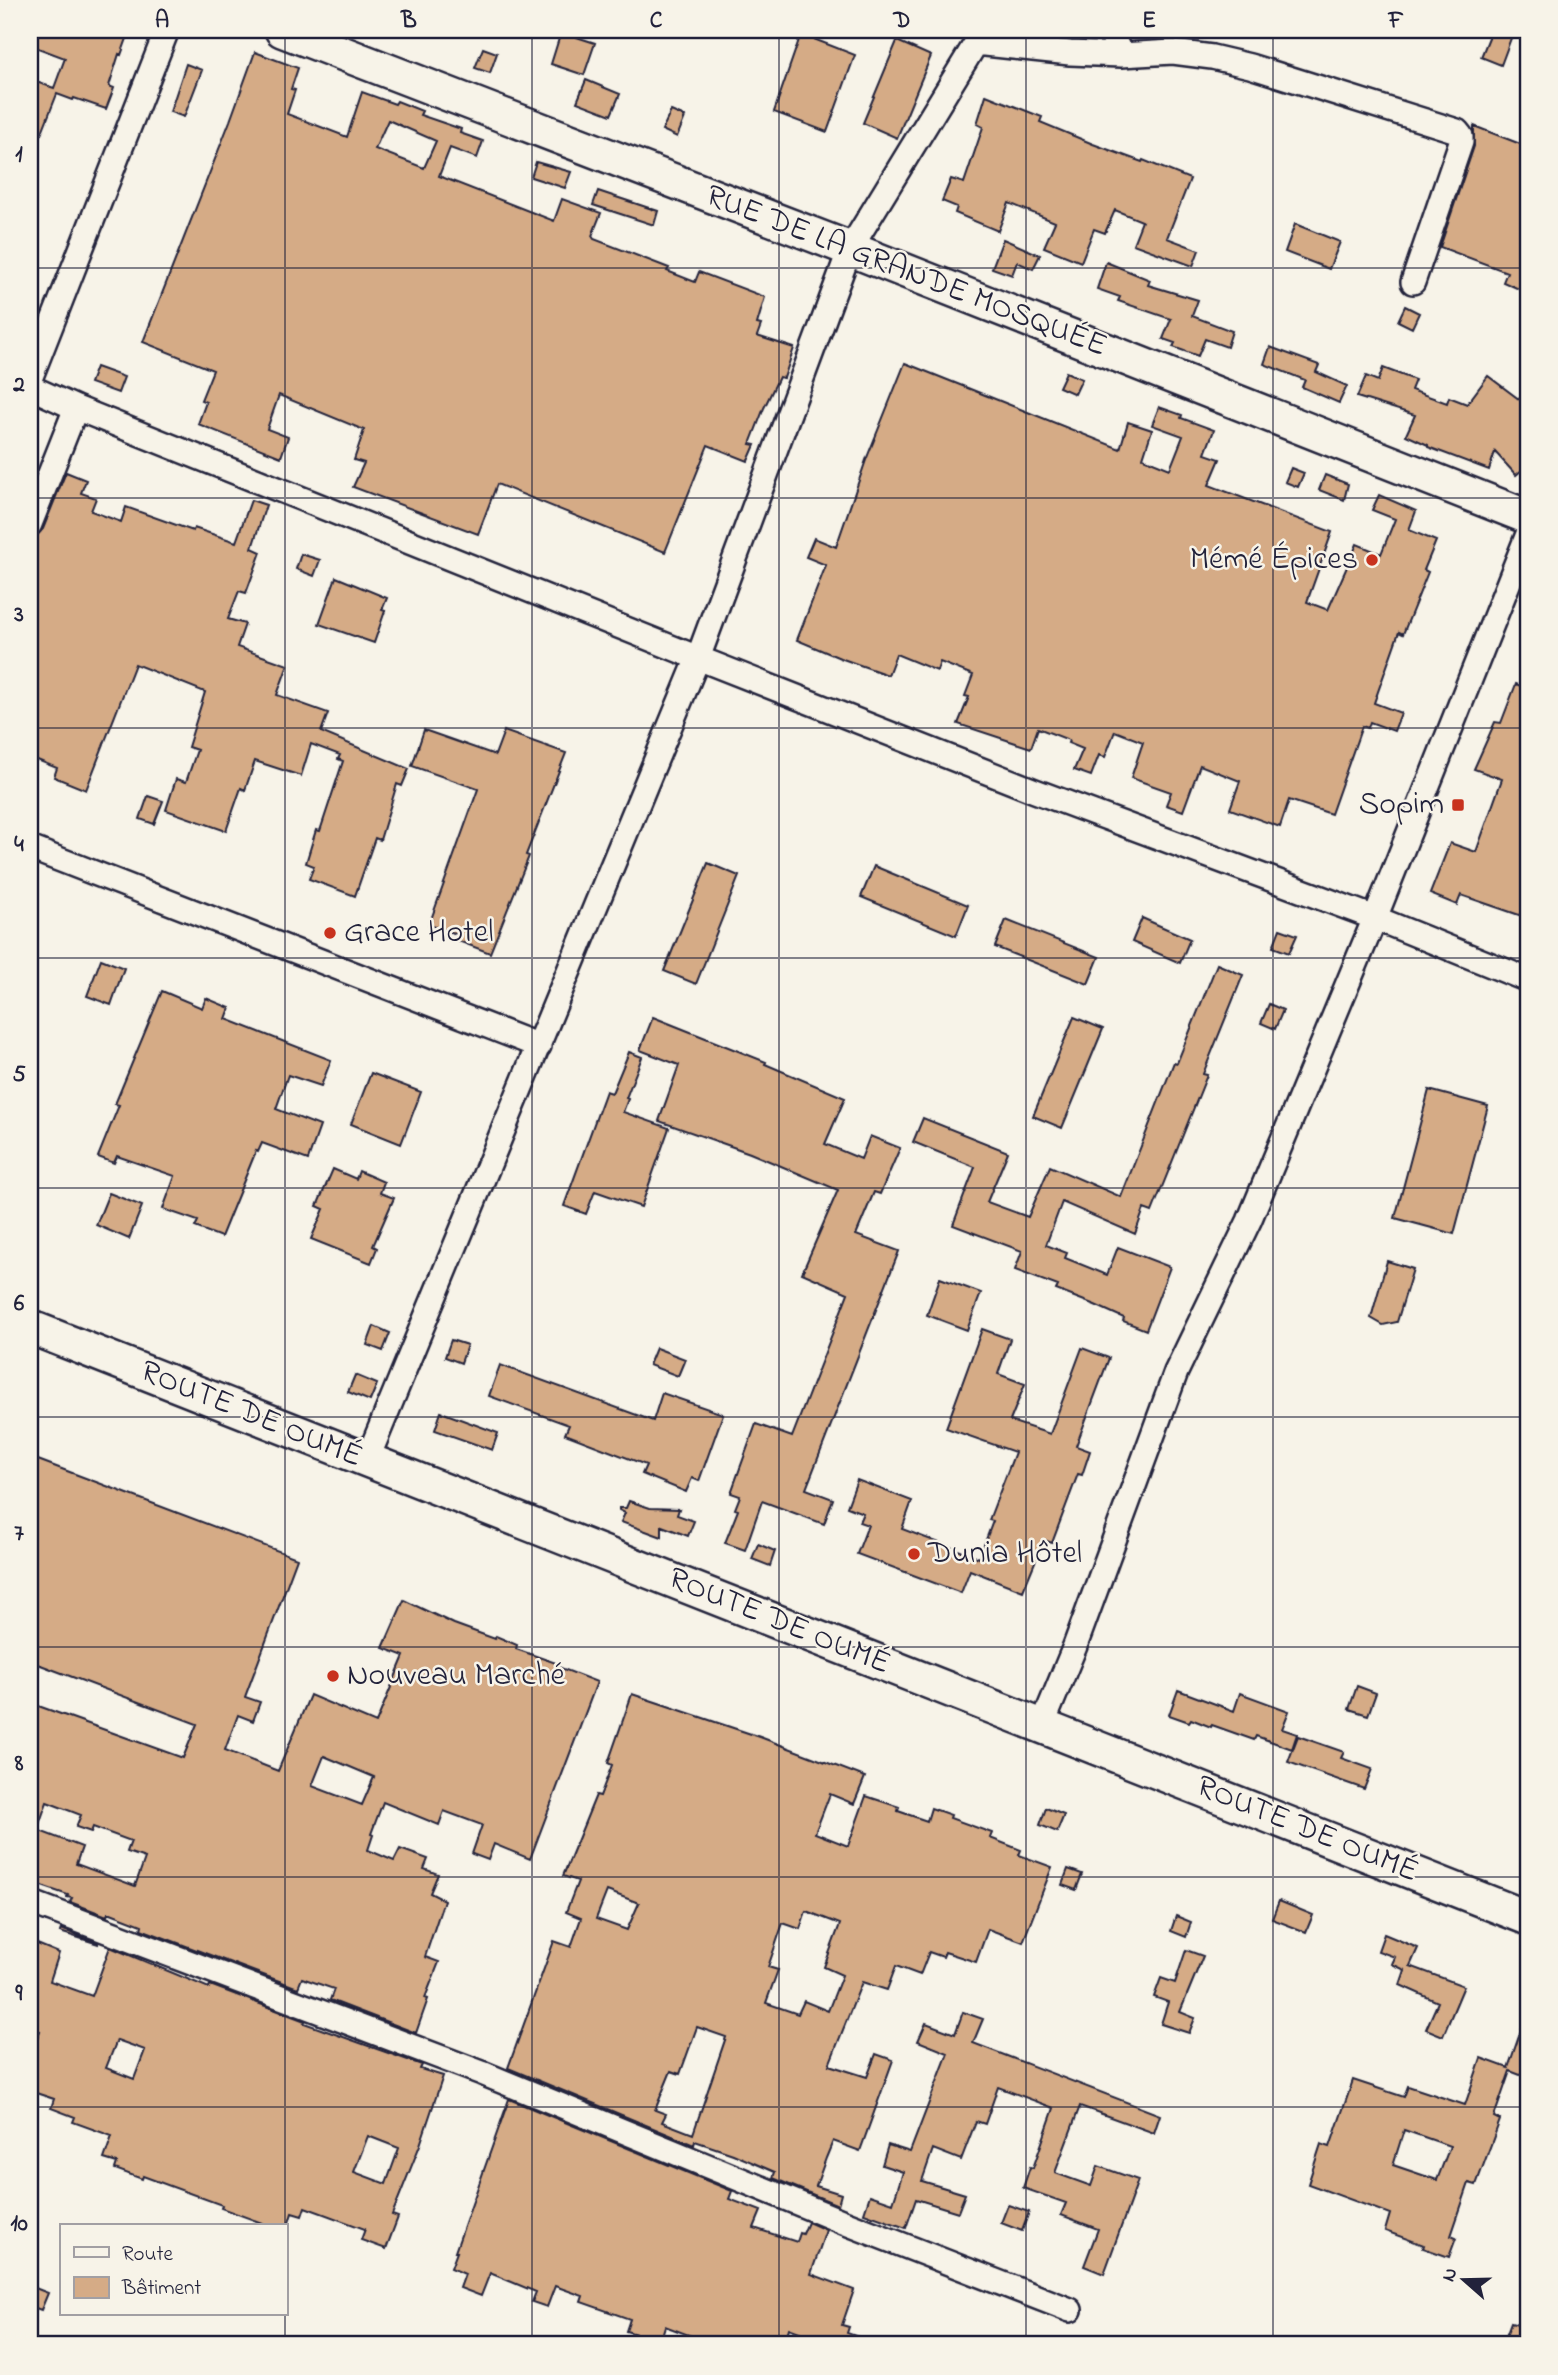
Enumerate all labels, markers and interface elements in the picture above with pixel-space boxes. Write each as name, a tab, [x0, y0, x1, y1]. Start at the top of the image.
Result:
text: A	[155, 5, 169, 38]
text: B	[400, 5, 417, 38]
text: C	[650, 5, 663, 38]
text: D	[893, 5, 910, 38]
text: E	[1142, 5, 1156, 38]
text: F	[1388, 5, 1404, 38]
text: 1	[15, 139, 23, 172]
street label: RUE DE LA GRANDE MOSQUÉE	[699, 174, 1113, 370]
text: 2	[12, 369, 25, 402]
place label: Mémé Épices	[1190, 537, 1358, 584]
marker: Mémé Épices	[1364, 552, 1380, 568]
text: 3	[13, 599, 24, 632]
place label: Sopim	[1359, 782, 1444, 829]
marker: Sopim	[1450, 797, 1466, 813]
text: 4	[14, 829, 24, 862]
place label: Grace Hotel	[344, 910, 494, 957]
marker: Grace Hotel	[322, 925, 338, 941]
text: 5	[12, 1059, 26, 1092]
text: 6	[14, 1288, 25, 1321]
street label: ROUTE DE OUMÉ	[133, 1349, 369, 1481]
text: 7	[14, 1518, 24, 1551]
place label: Dunia Hôtel	[927, 1531, 1082, 1578]
marker: Dunia Hôtel	[906, 1546, 922, 1562]
street label: ROUTE DE OUMÉ	[661, 1556, 897, 1688]
place label: Nouveau Marché	[347, 1653, 566, 1700]
marker: Nouveau Marché	[325, 1668, 341, 1684]
text: 8	[14, 1748, 24, 1781]
street label: ROUTE DE OUMÉ	[1189, 1764, 1425, 1896]
text: 9	[15, 1978, 24, 2011]
text: 10	[10, 2208, 28, 2241]
legend	[60, 2224, 287, 2316]
text: Route	[122, 2240, 174, 2270]
north arrow	[1428, 2246, 1498, 2316]
text: N	[1435, 2264, 1465, 2286]
text: Bâtiment	[121, 2274, 201, 2304]

